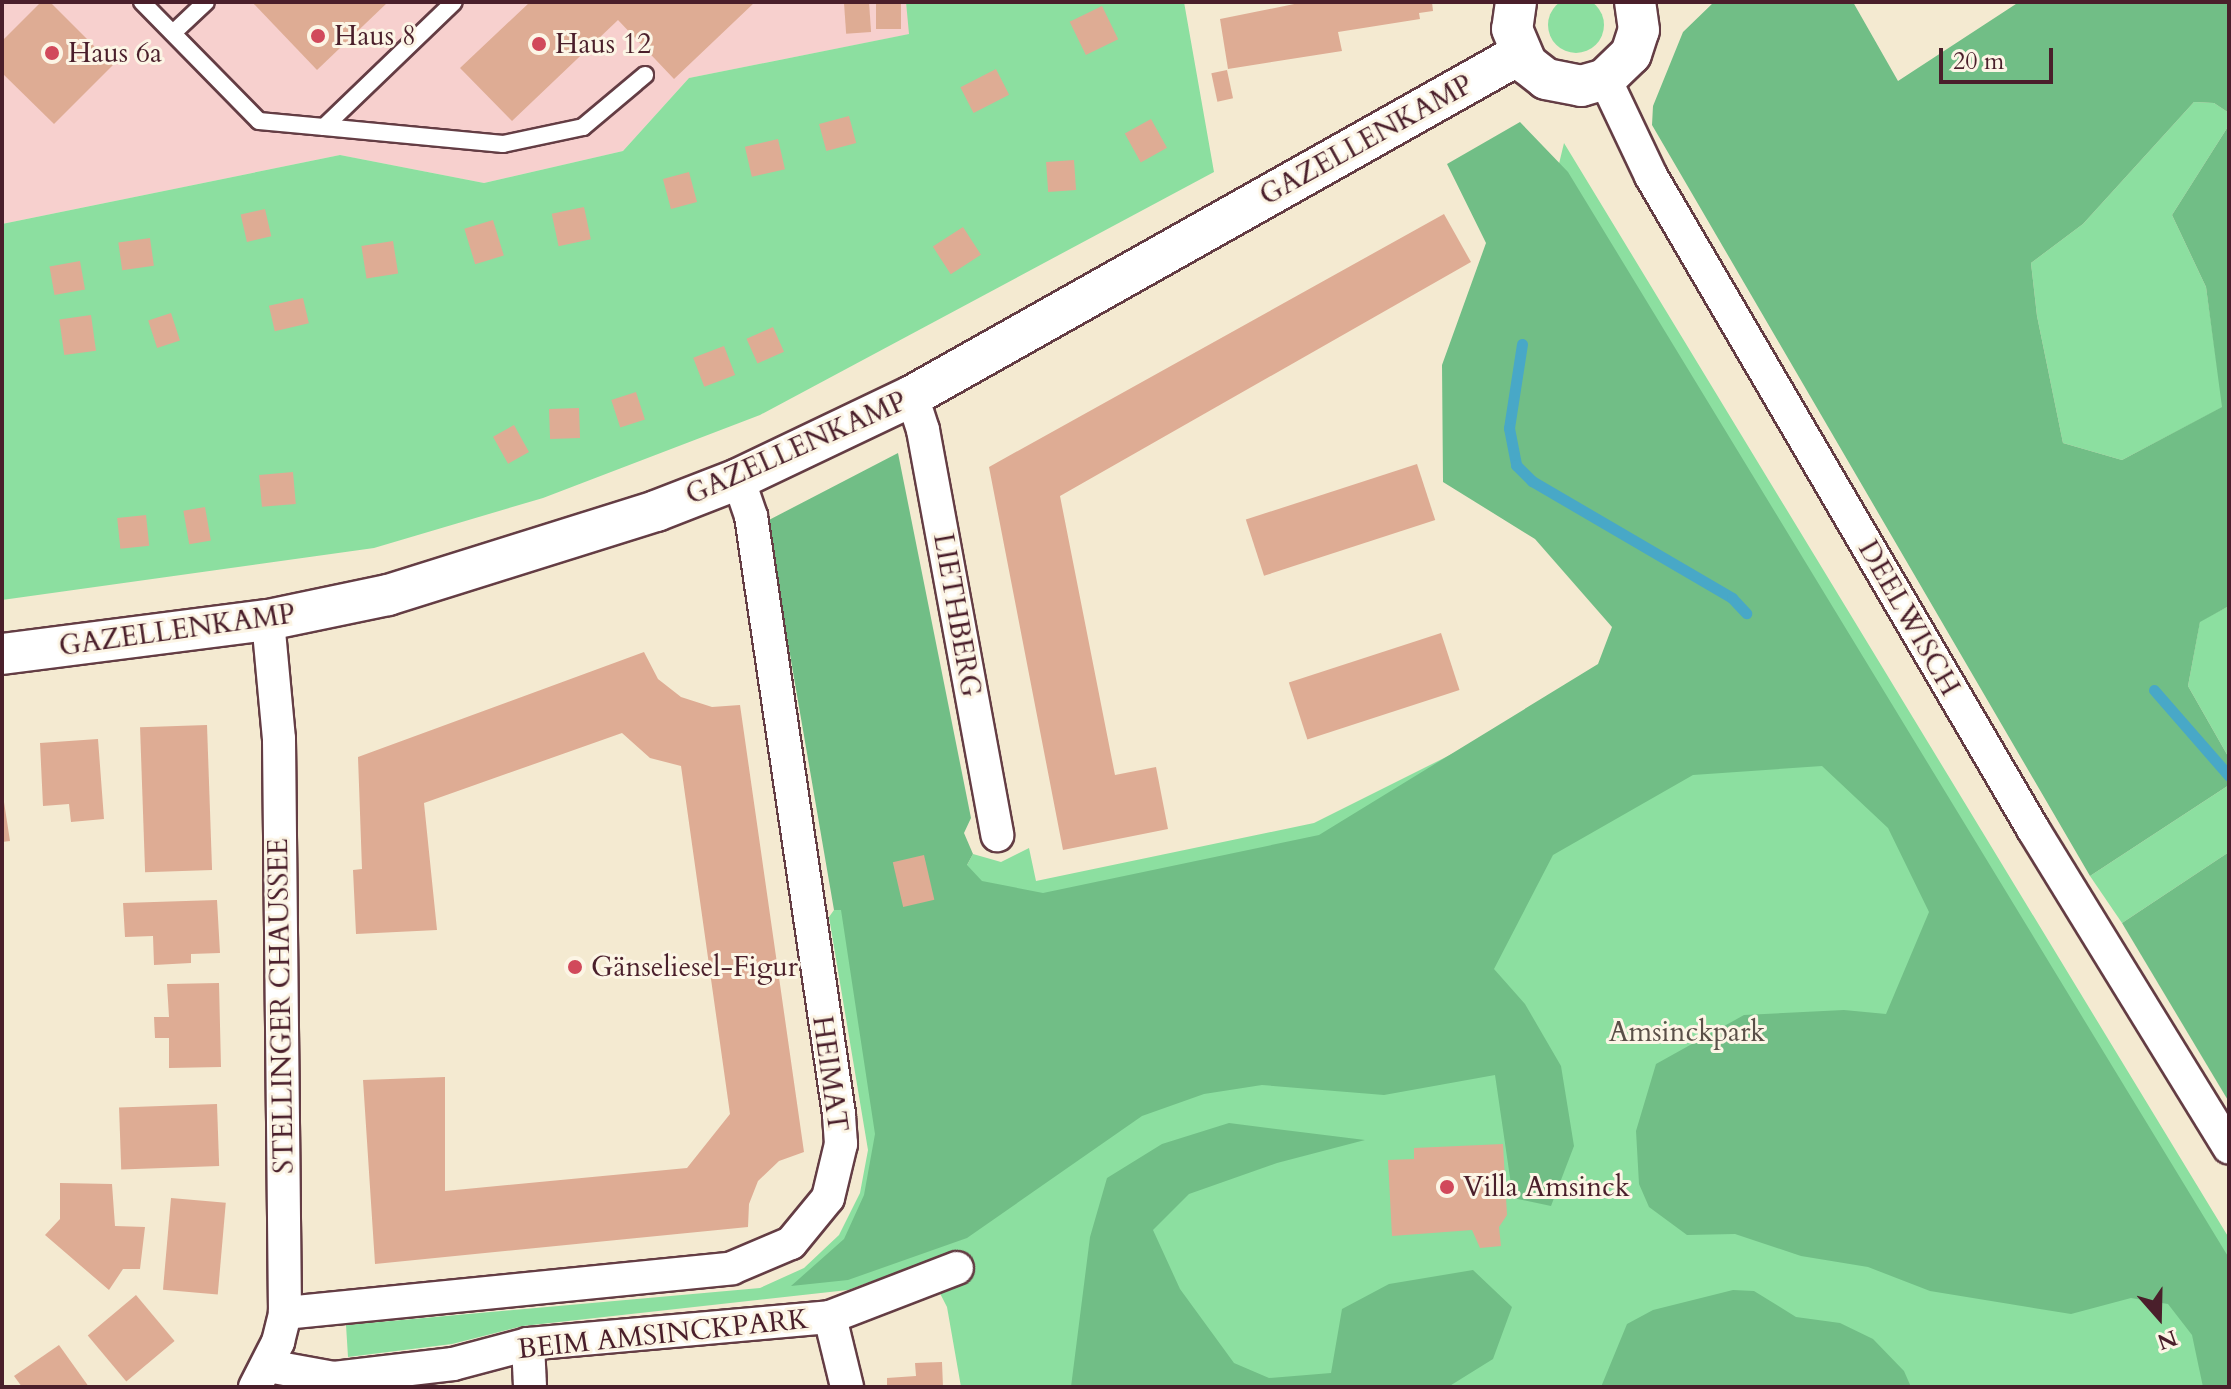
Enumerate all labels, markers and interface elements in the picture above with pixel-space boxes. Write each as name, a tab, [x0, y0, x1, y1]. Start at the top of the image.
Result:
place label: Haus 8	[334, 19, 416, 53]
marker: Haus 8	[309, 27, 327, 45]
place label: Haus 12	[555, 27, 651, 61]
scale bar	[1943, 32, 2057, 82]
marker: Haus 12	[530, 35, 548, 53]
place label: Haus 6a	[68, 36, 162, 70]
marker: Haus 6a	[43, 44, 61, 62]
text: 20 m	[1953, 45, 2004, 78]
street label: GAZELLENKAMP	[1254, 68, 1478, 212]
street label: GAZELLENKAMP	[680, 384, 912, 512]
street label: LIETHBERG	[926, 531, 988, 699]
street label: DEELWISCH	[1851, 534, 1967, 702]
street label: GAZELLENKAMP	[57, 597, 297, 663]
street label: STELLINGER CHAUSSEE	[261, 838, 301, 1174]
place label: Gänseliesel-Figur	[591, 950, 798, 984]
marker: Gänseliesel-Figur	[566, 958, 584, 976]
street label: HEIMAT	[805, 1014, 855, 1134]
park label: Amsinckpark	[1609, 1015, 1765, 1049]
place label: Villa Amsinck	[1463, 1170, 1630, 1204]
marker: Villa Amsinck	[1438, 1178, 1456, 1196]
north arrow	[2119, 1277, 2199, 1357]
street label: BEIM AMSINCKPARK	[516, 1302, 810, 1366]
text: N	[2153, 1322, 2181, 1357]

